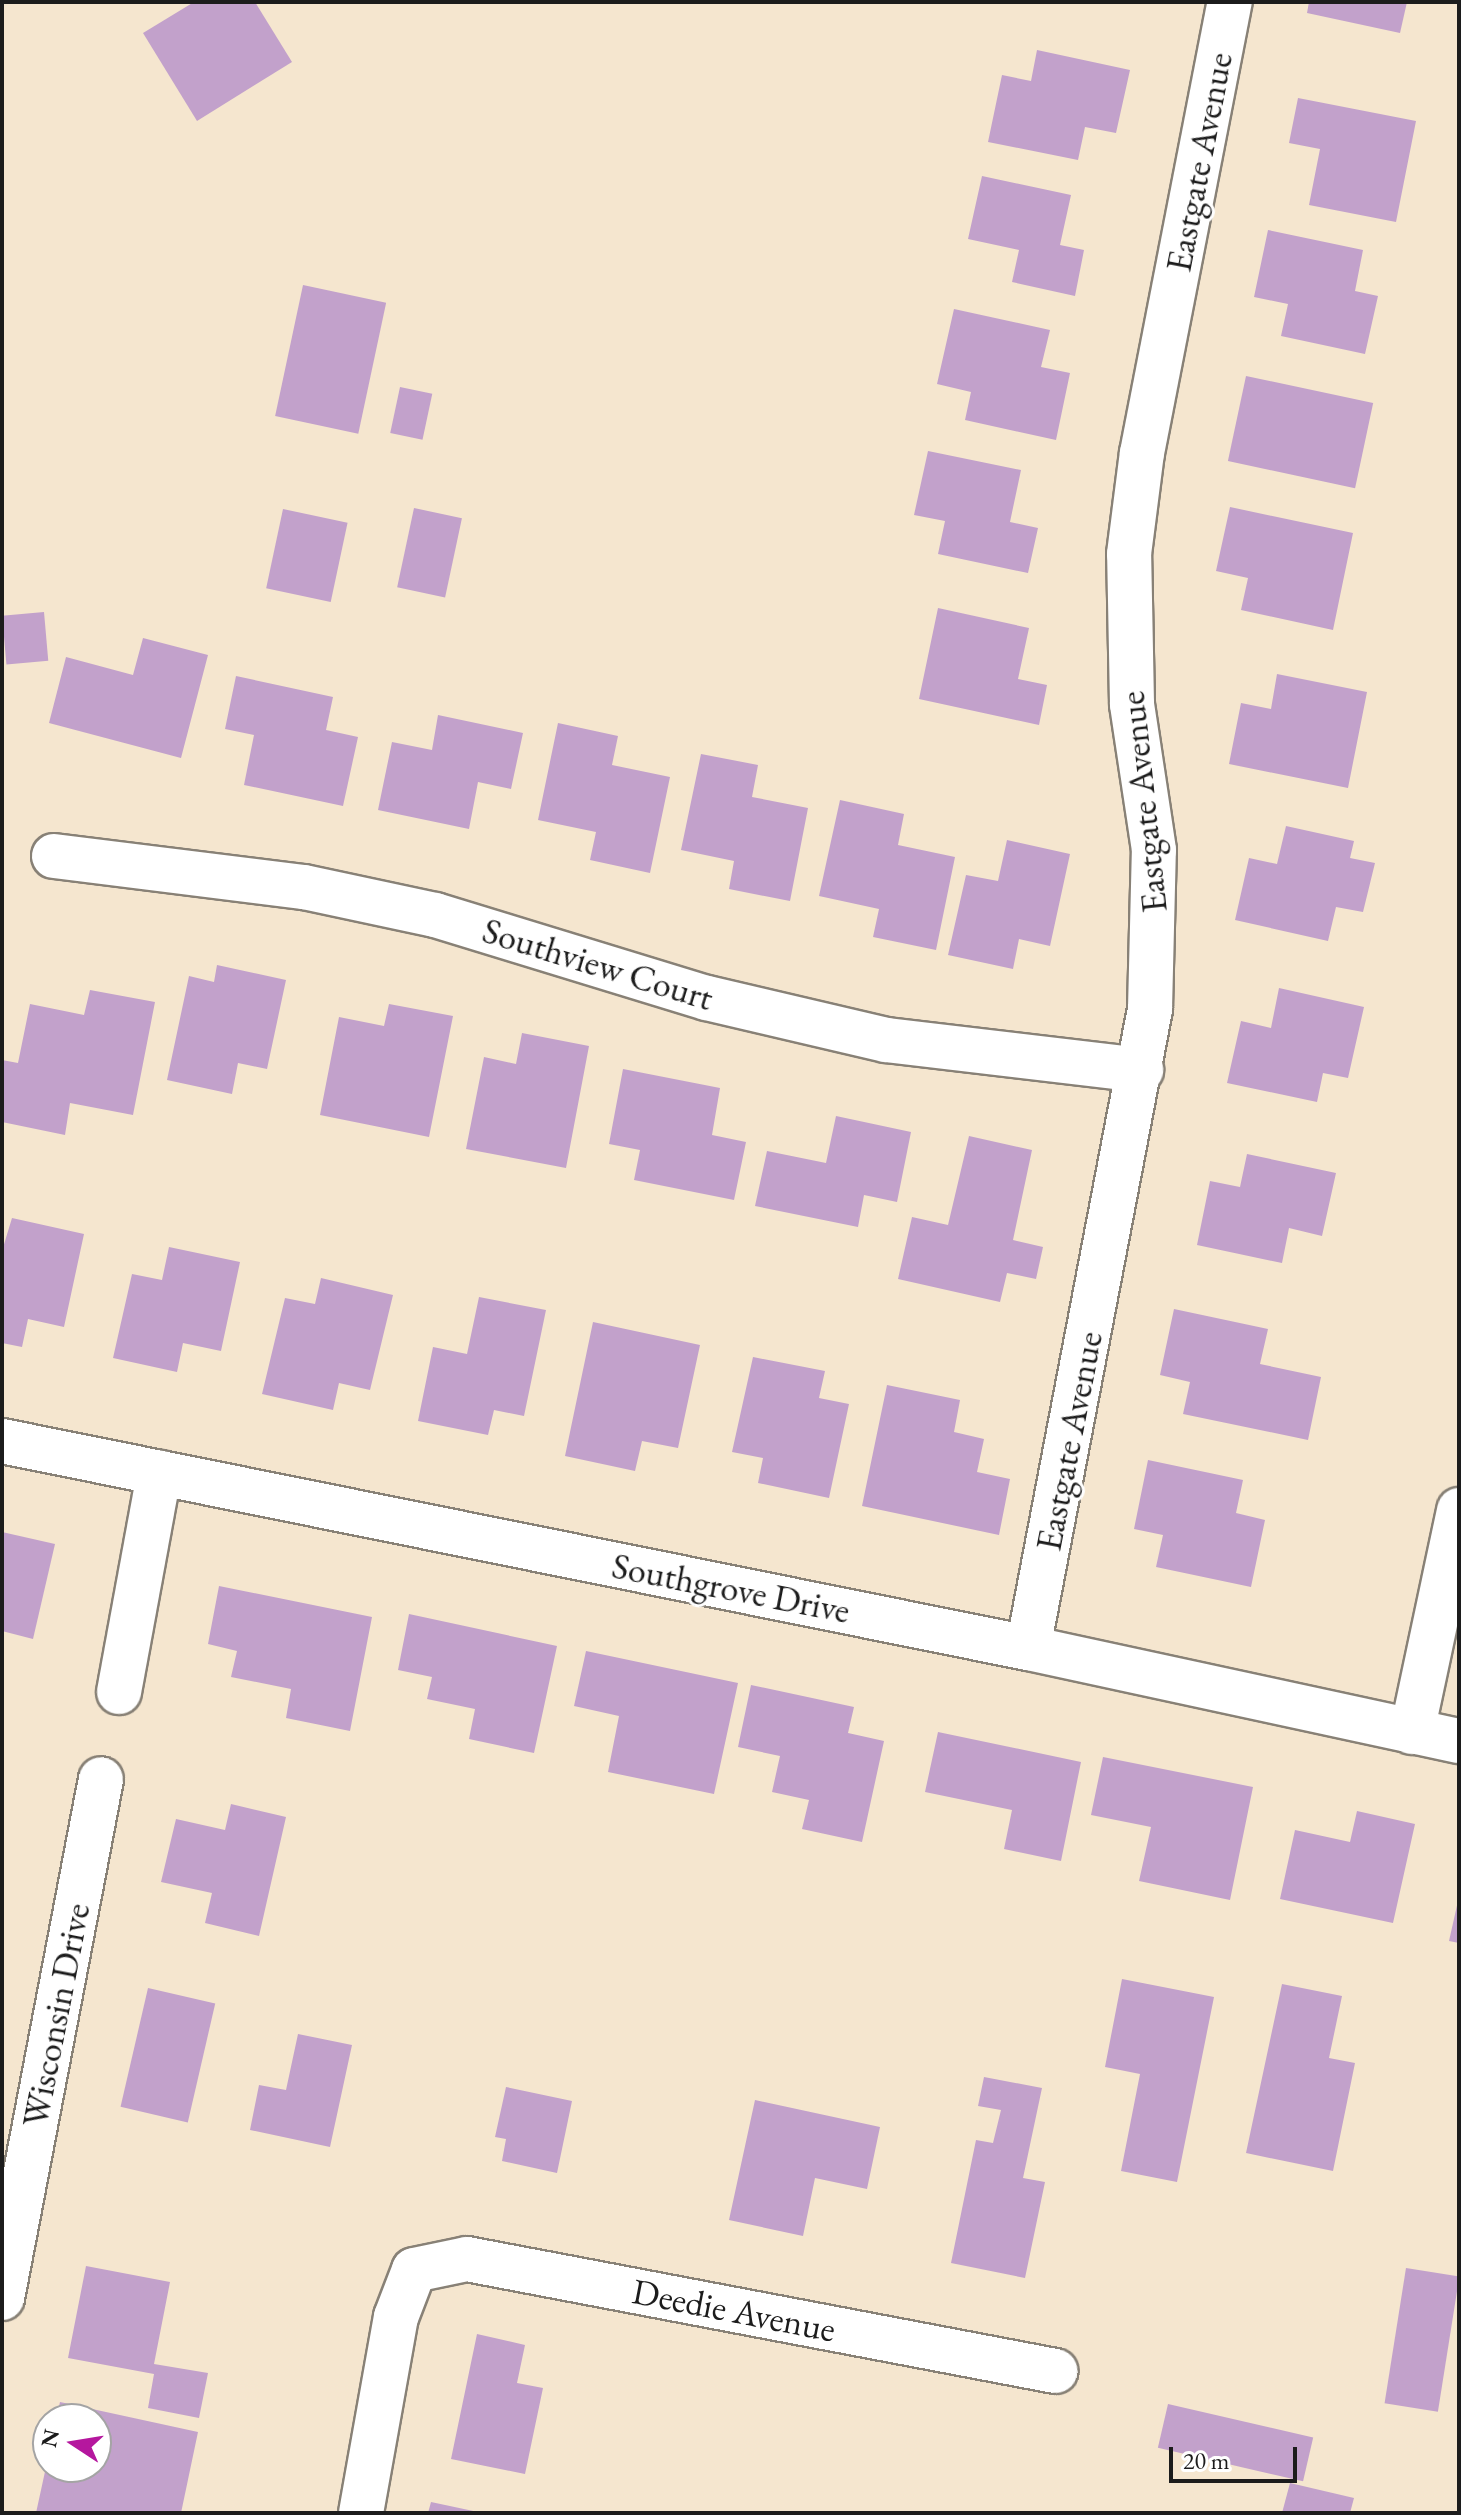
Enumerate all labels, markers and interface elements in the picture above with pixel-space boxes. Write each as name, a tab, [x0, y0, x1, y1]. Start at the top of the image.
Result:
street label: Eastgate Avenue	[1157, 49, 1241, 275]
street label: Eastgate Avenue	[1110, 689, 1176, 915]
street label: Southview Court	[478, 908, 718, 1020]
street label: Eastgate Avenue	[1027, 1328, 1111, 1554]
street label: Southgrove Drive	[608, 1544, 854, 1632]
street label: Wisconsin Drive	[13, 1899, 99, 2131]
street label: Deedie Avenue	[629, 2269, 839, 2351]
north arrow	[32, 2403, 112, 2483]
text: N	[34, 2427, 66, 2450]
scale bar	[1173, 2431, 1301, 2481]
text: 20 m	[1183, 2445, 1230, 2476]

